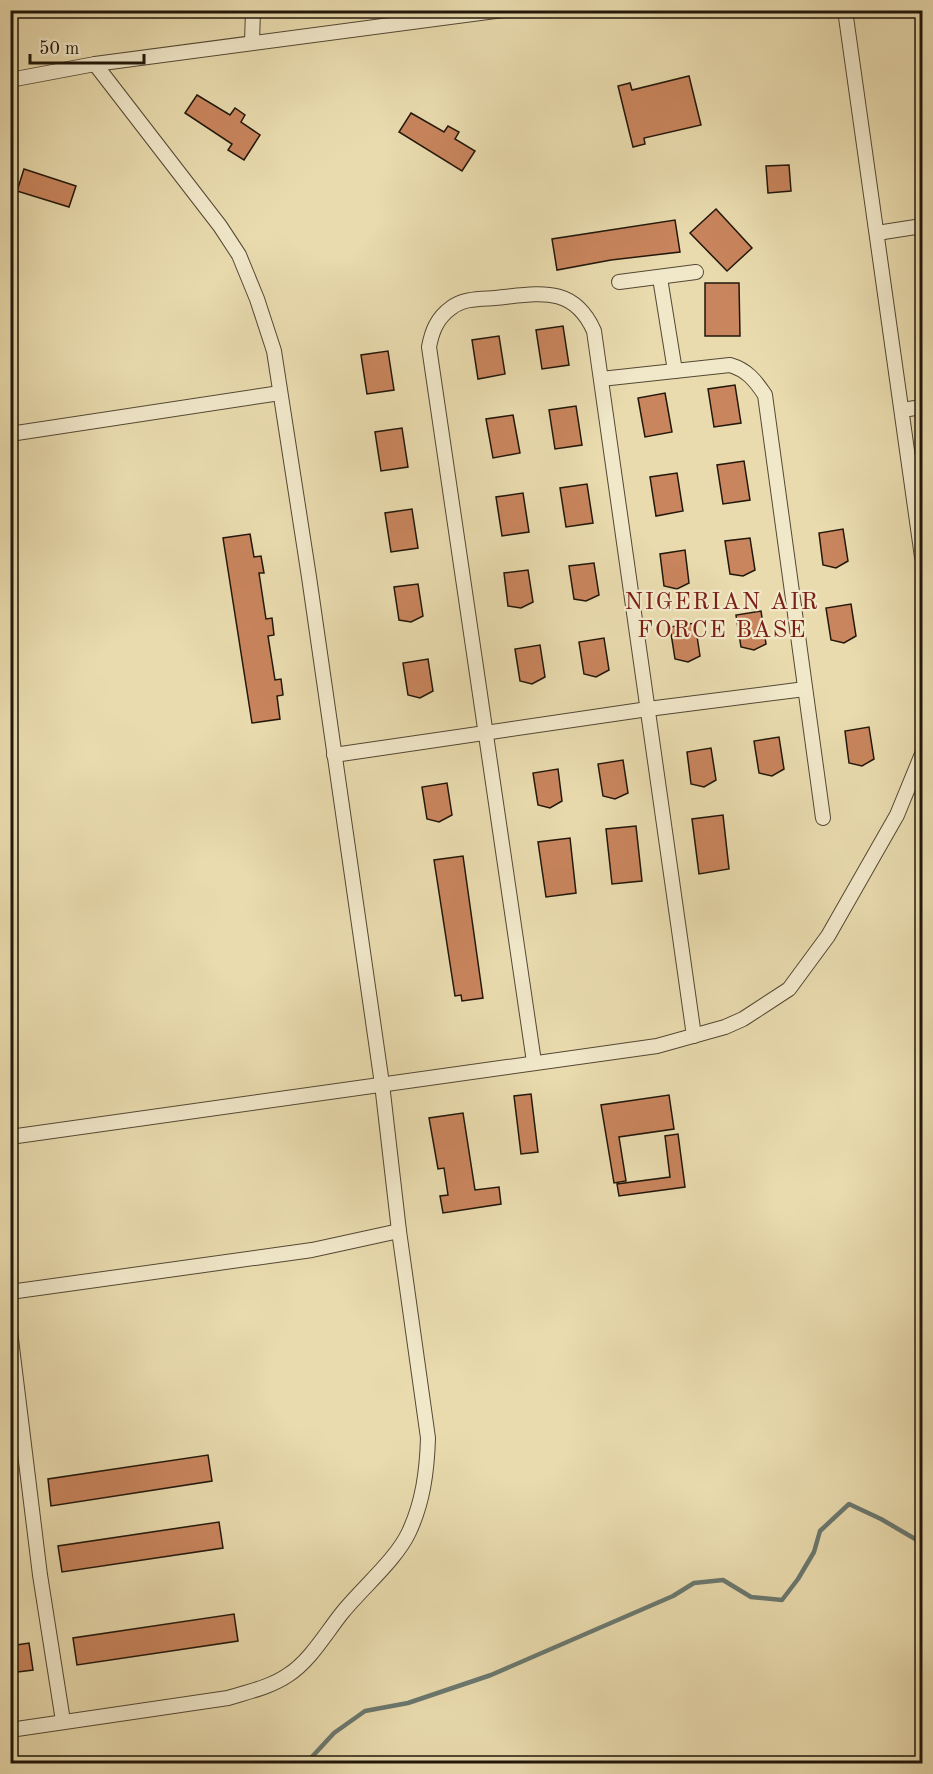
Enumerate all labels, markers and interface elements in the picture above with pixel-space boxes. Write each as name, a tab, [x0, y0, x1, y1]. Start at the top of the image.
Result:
scale bar	[30, 27, 144, 65]
text: 50 m	[39, 40, 79, 58]
district label: NIGERIAN AIR FORCE BASE	[625, 591, 819, 643]

